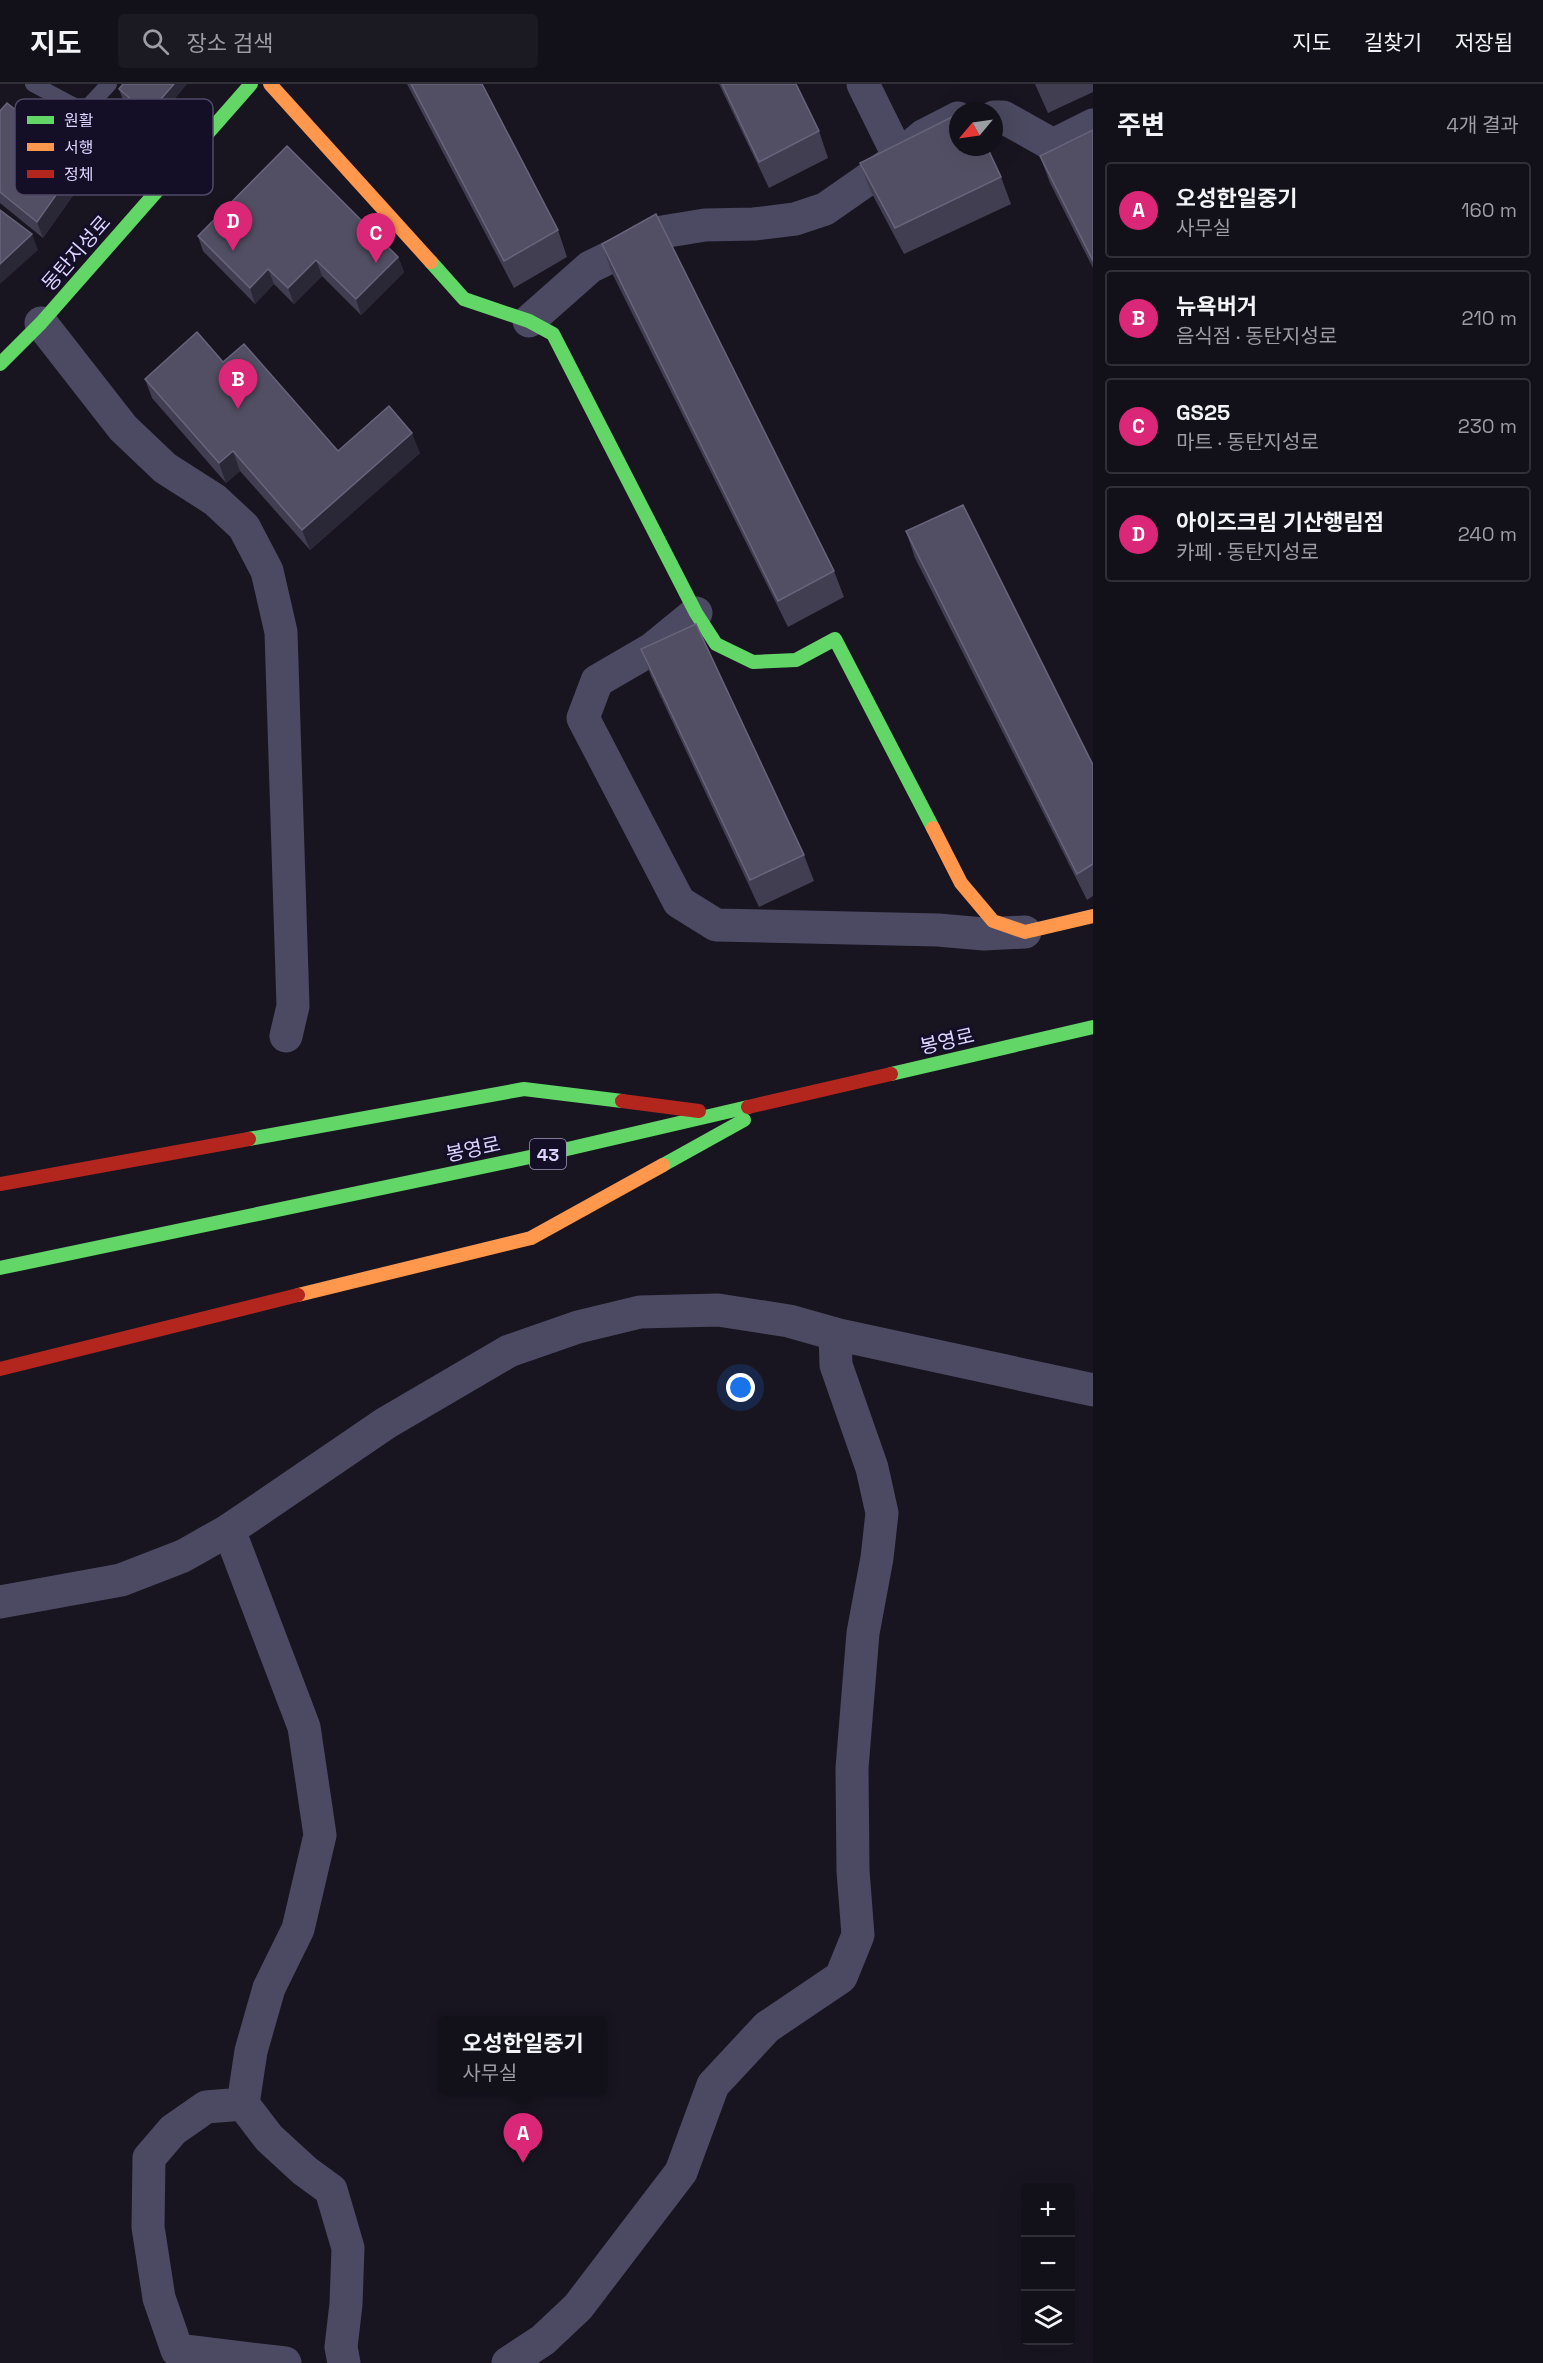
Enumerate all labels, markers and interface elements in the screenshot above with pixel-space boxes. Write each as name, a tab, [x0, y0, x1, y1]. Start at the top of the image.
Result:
search box	[118, 14, 538, 68]
text: 지도	[30, 25, 82, 61]
icon: search	[139, 25, 172, 58]
text: 장소 검색	[187, 29, 273, 57]
text: 지도	[1292, 29, 1331, 56]
text: 길찾기	[1364, 29, 1422, 56]
text: 저장됨	[1455, 29, 1513, 56]
legend	[15, 99, 213, 195]
north arrow	[949, 102, 1003, 156]
text: 주변	[1117, 108, 1165, 142]
text: 원활	[64, 110, 94, 131]
text: 4개 결과	[1446, 112, 1519, 138]
text: 서행	[64, 137, 93, 158]
text: 정체	[64, 164, 93, 185]
text: 오성한일중기	[1176, 184, 1297, 212]
text: A	[1132, 197, 1145, 223]
text: 160 m	[1461, 197, 1517, 223]
pin: D	[214, 202, 252, 251]
street label: 동탄지성로	[36, 210, 116, 296]
pin: C	[356, 214, 395, 263]
text: 사무실	[1176, 215, 1231, 241]
text: 뉴욕버거	[1176, 292, 1257, 320]
text: B	[1132, 305, 1145, 331]
text: 210 m	[1461, 305, 1517, 331]
text: 음식점 · 동탄지성로	[1176, 323, 1337, 349]
pin: B	[218, 360, 258, 409]
text: GS25	[1176, 398, 1230, 426]
text: C	[1132, 413, 1145, 439]
text: 230 m	[1458, 413, 1517, 439]
text: 마트 · 동탄지성로	[1176, 429, 1319, 455]
text: 아이즈크림 기산행림점	[1176, 508, 1384, 536]
text: D	[1132, 521, 1145, 547]
text: 240 m	[1458, 521, 1517, 547]
text: 카페 · 동탄지성로	[1176, 539, 1319, 565]
street label: 봉영로	[917, 1022, 977, 1060]
street label: 봉영로	[443, 1131, 503, 1167]
road number: 43	[530, 1139, 566, 1169]
your location	[726, 1373, 755, 1402]
popup	[439, 2016, 607, 2094]
text: 오성한일중기	[462, 2029, 584, 2057]
text: 사무실	[462, 2060, 517, 2086]
pin: A	[504, 2114, 542, 2163]
map controls	[1021, 2183, 1075, 2345]
button: +	[1021, 2183, 1075, 2237]
button: −	[1021, 2237, 1075, 2291]
button: layers	[1021, 2291, 1075, 2345]

